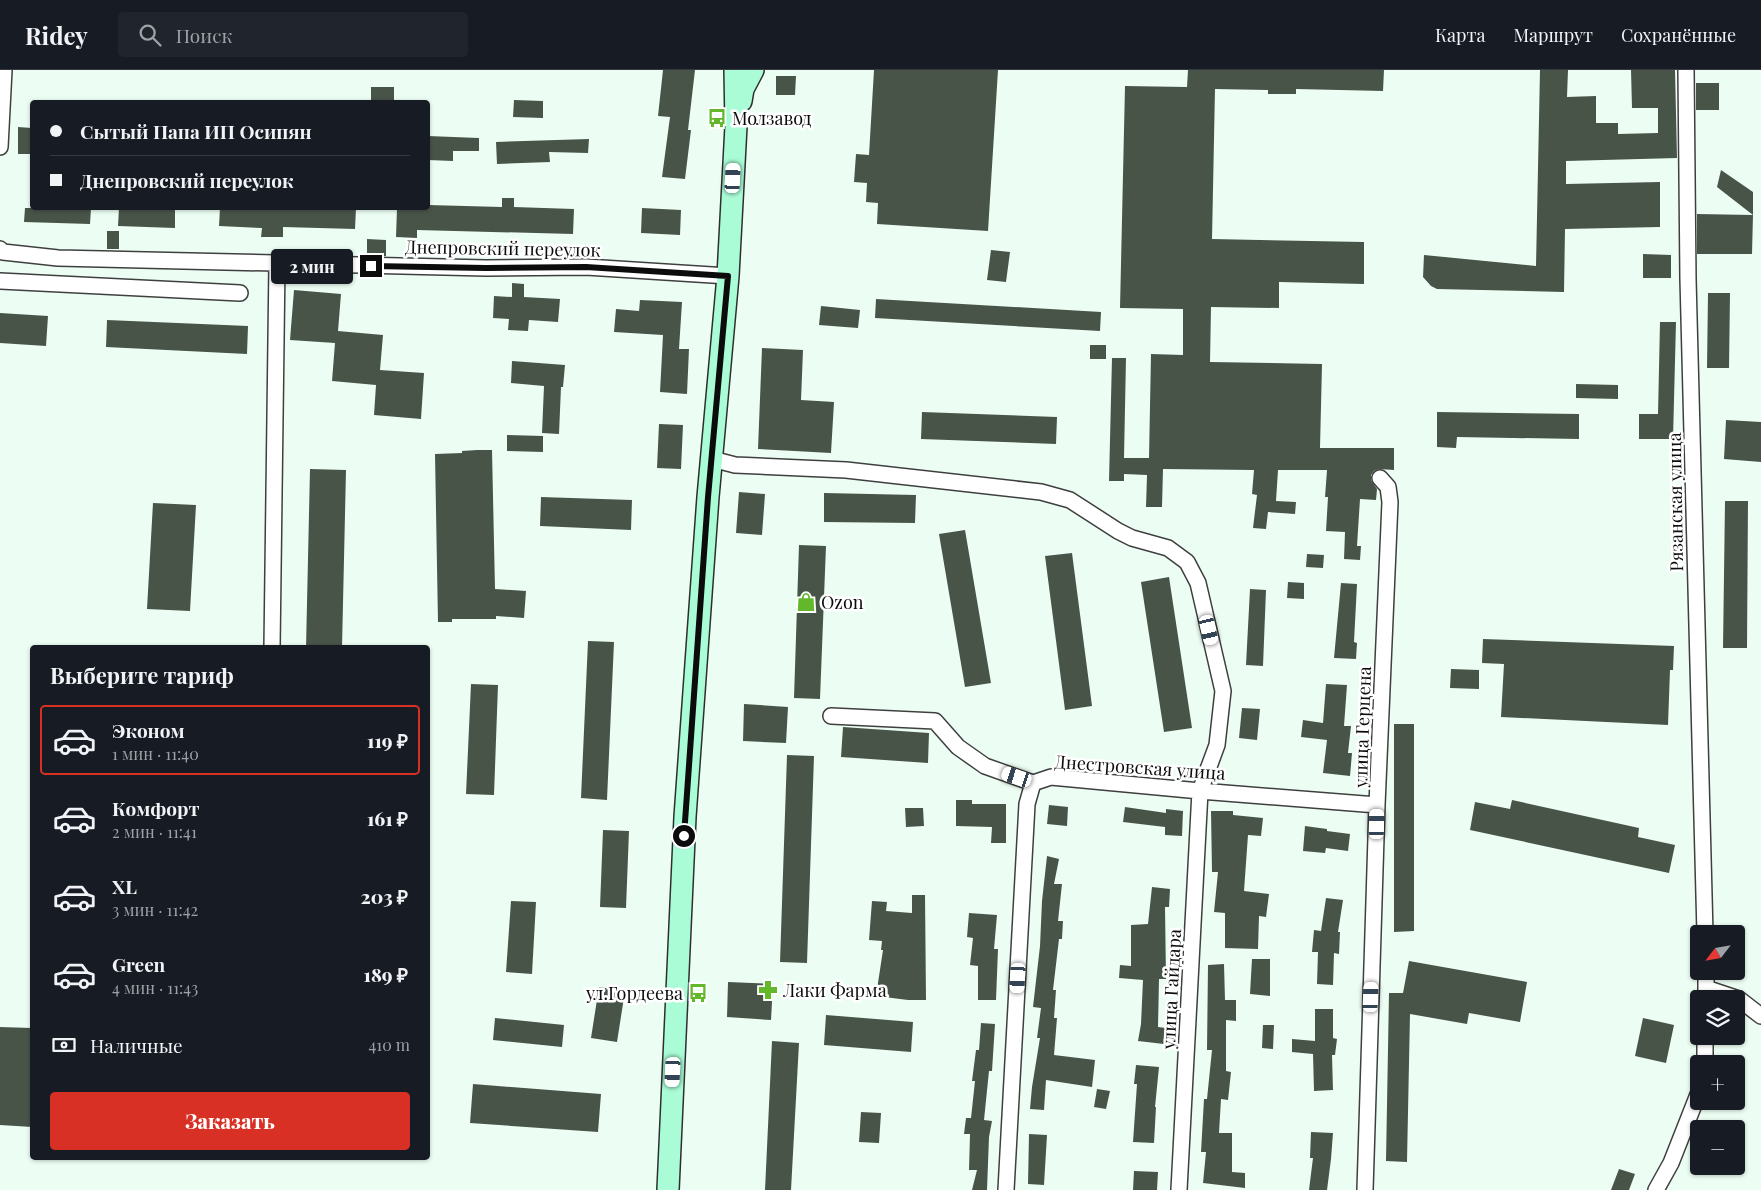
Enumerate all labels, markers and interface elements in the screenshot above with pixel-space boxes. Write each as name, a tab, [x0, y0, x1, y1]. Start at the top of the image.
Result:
search box	[118, 12, 468, 57]
text: Ridey	[25, 19, 88, 51]
icon: search	[136, 21, 164, 49]
text: Поиск	[176, 22, 232, 48]
text: Карта	[1435, 23, 1485, 47]
text: Маршрут	[1513, 23, 1593, 47]
text: Сохранённые	[1621, 23, 1736, 47]
place label: Молзавод	[732, 106, 812, 130]
bus stop icon: Молзавод	[706, 107, 728, 129]
text: Сытый Папа ИП Осипян	[80, 118, 312, 144]
car	[724, 163, 741, 193]
text: Днепровский переулок	[80, 167, 294, 193]
street label: Днепровский переулок	[405, 234, 601, 262]
callout: 2 мин	[271, 248, 354, 284]
route end	[360, 255, 382, 277]
text: 2 мин	[289, 256, 335, 277]
street label: Рязанская улица	[1662, 432, 1688, 572]
place label: Ozon	[821, 590, 864, 614]
shop icon: Ozon	[795, 591, 817, 613]
car	[1198, 614, 1219, 646]
text: Выберите тариф	[50, 660, 234, 690]
street label: улица Герцена	[1348, 666, 1376, 789]
text: Эконом	[112, 717, 185, 743]
icon: car	[52, 718, 97, 763]
text: 119 ₽	[367, 727, 408, 753]
text: 1 мин · 11:40	[112, 743, 199, 764]
street label: Днестровская улица	[1054, 749, 1226, 785]
car	[1000, 765, 1033, 789]
text: Комфорт	[112, 795, 200, 821]
icon: car	[52, 796, 97, 841]
text: 161 ₽	[367, 805, 408, 831]
car	[1369, 809, 1384, 839]
text: 2 мин · 11:41	[112, 821, 197, 842]
route start	[673, 825, 695, 847]
text: XL	[112, 873, 137, 899]
icon: car	[52, 874, 97, 919]
text: 203 ₽	[360, 883, 408, 909]
text: 3 мин · 11:42	[112, 899, 198, 920]
north arrow	[1690, 925, 1745, 980]
map controls	[1690, 925, 1745, 1175]
street label: улица Гайдара	[1156, 928, 1186, 1051]
text: Green	[112, 951, 165, 977]
icon: car	[52, 952, 97, 997]
text: 189 ₽	[364, 961, 408, 987]
car	[1009, 963, 1026, 993]
text: 4 мин · 11:43	[112, 977, 198, 998]
place label: Лаки Фарма	[782, 978, 887, 1002]
pharmacy icon: Лаки Фарма	[757, 979, 779, 1001]
place label: ул.Гордеева	[585, 981, 683, 1005]
bus stop icon: ул.Гордеева	[687, 982, 709, 1004]
car	[1362, 982, 1379, 1012]
button: layers	[1690, 990, 1745, 1045]
icon: cash	[50, 1031, 78, 1059]
text: Наличные	[90, 1032, 183, 1058]
text: 410 m	[368, 1034, 410, 1055]
button: +	[1690, 1055, 1745, 1110]
car	[664, 1057, 681, 1087]
button: Заказать	[50, 1092, 410, 1150]
button: −	[1690, 1120, 1745, 1175]

